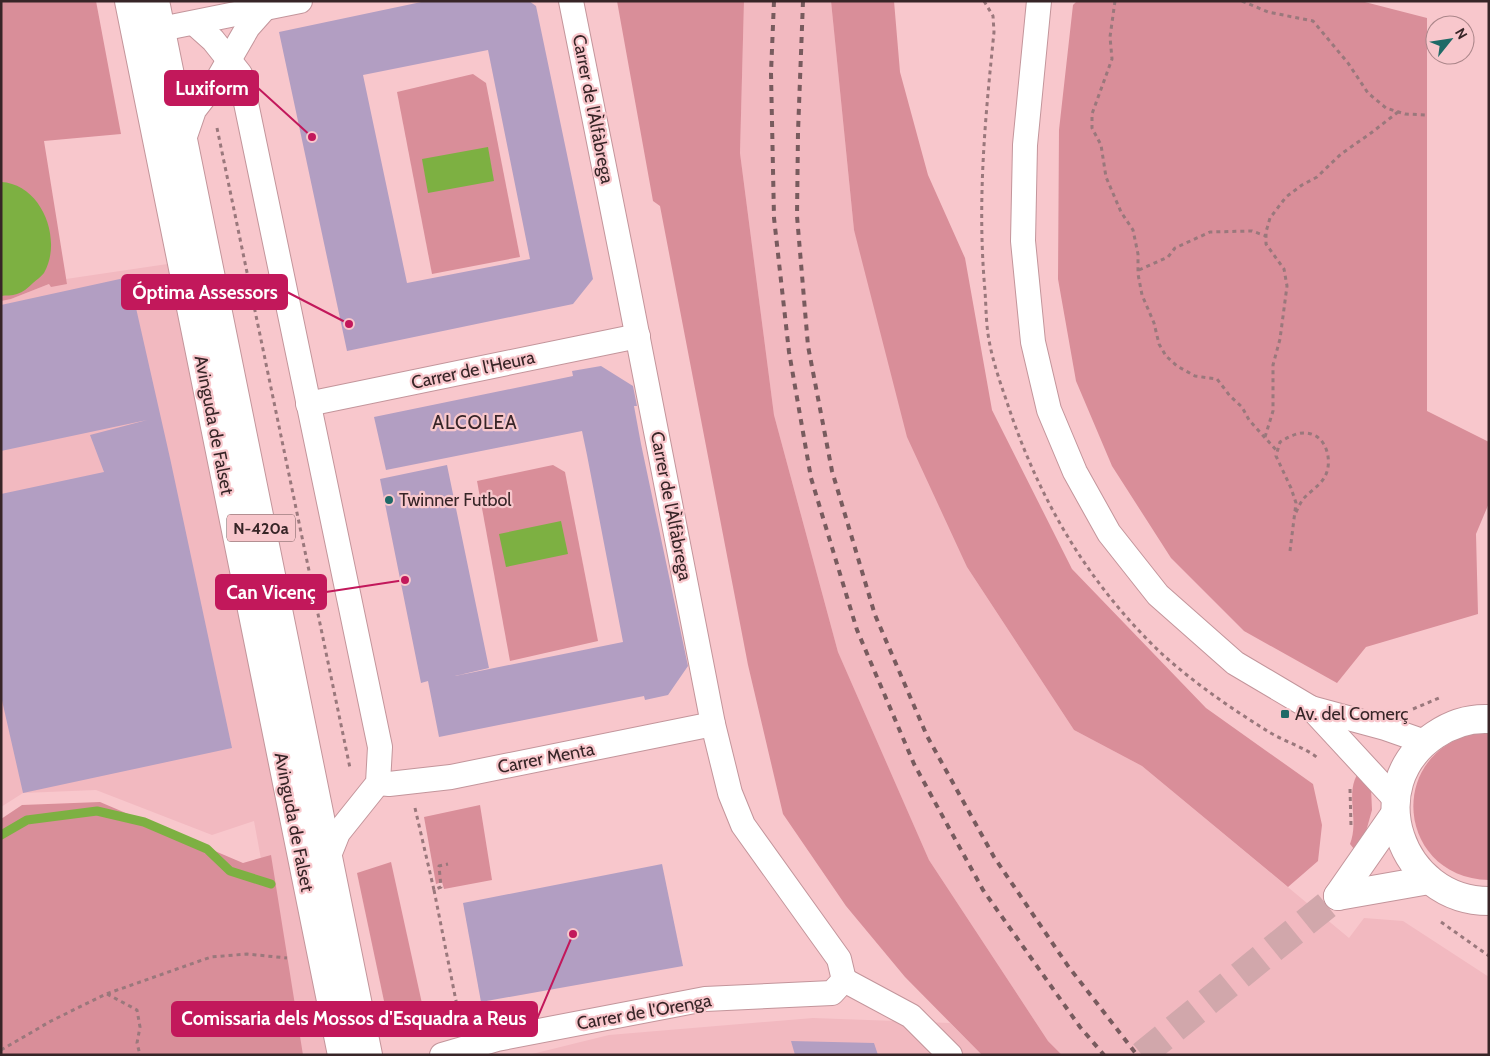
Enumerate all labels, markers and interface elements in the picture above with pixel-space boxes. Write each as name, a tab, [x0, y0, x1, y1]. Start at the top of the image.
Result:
north arrow	[1425, 15, 1475, 65]
text: N	[1451, 25, 1472, 42]
street label: Carrer de l'Àlfàbrega	[568, 33, 618, 186]
callout: Luxiform	[165, 71, 258, 105]
text: Luxiform	[175, 77, 249, 100]
callout: Óptima Assessors	[122, 275, 287, 309]
text: Óptima Assessors	[132, 280, 278, 304]
street label: Carrer de l'Heura	[409, 346, 537, 394]
street label: Avinguda de Falset	[190, 353, 238, 497]
district label: ALCOLEA	[432, 411, 518, 434]
street label: Carrer de l'Àlfàbrega	[646, 430, 696, 583]
place label: Twinner Futbol	[399, 489, 512, 511]
marker: Twinner Futbol	[383, 494, 395, 506]
road number: N-420a	[227, 514, 295, 542]
callout: Can Vicenç	[216, 575, 326, 609]
text: Can Vicenç	[226, 581, 316, 604]
place label: Av. del Comerç	[1295, 703, 1408, 725]
marker: Av. del Comerç	[1279, 708, 1291, 720]
street label: Carrer Menta	[496, 738, 597, 778]
street label: Avinguda de Falset	[270, 750, 318, 894]
street label: Carrer de l'Orenga	[575, 989, 713, 1035]
callout: Comissaria dels Mossos d'Esquadra a Reus	[172, 1002, 537, 1036]
text: Comissaria dels Mossos d'Esquadra a Reus	[181, 1007, 527, 1030]

